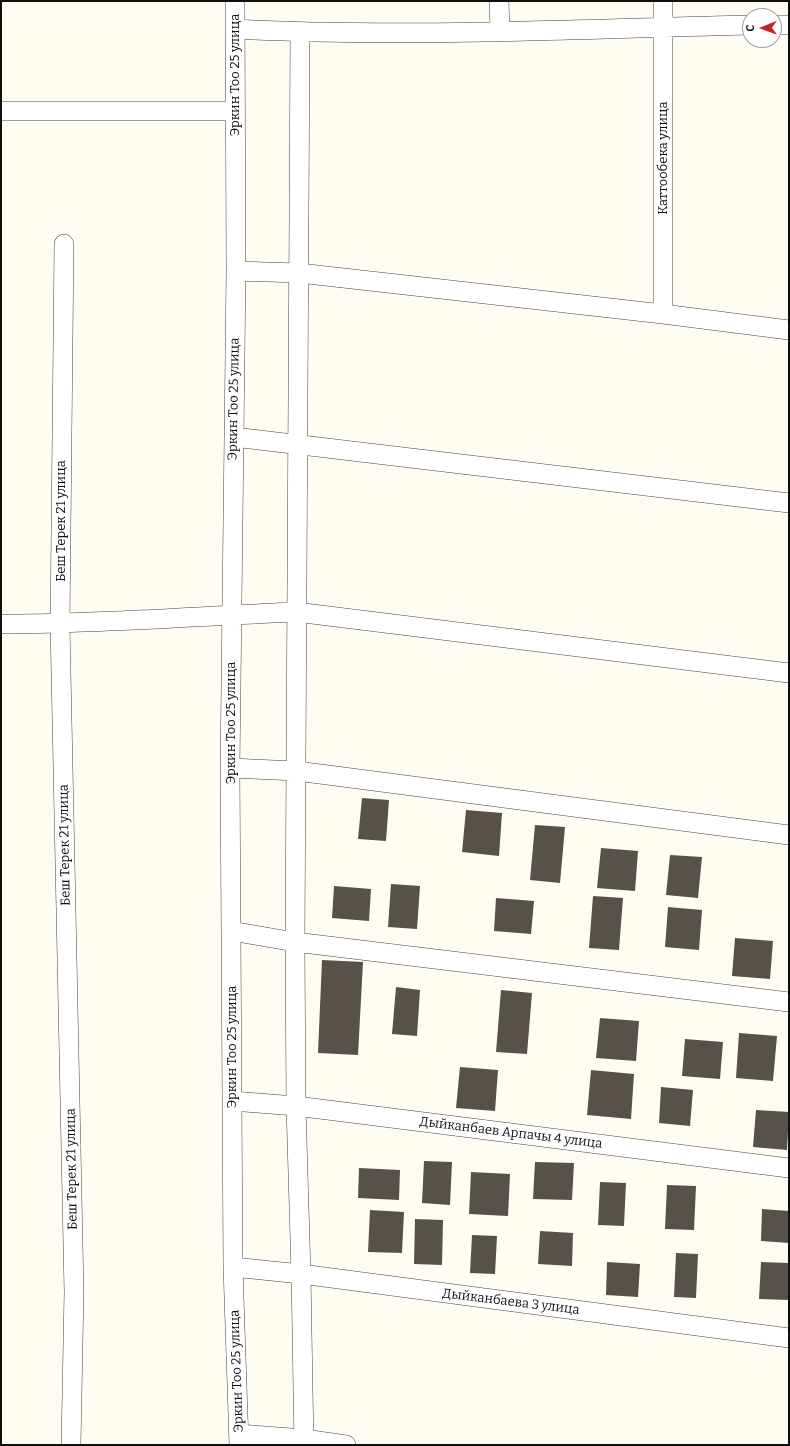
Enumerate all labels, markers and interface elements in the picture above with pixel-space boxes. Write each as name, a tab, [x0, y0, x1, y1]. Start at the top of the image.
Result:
north arrow	[742, 8, 782, 48]
street label: Эркин Тоо 25 улица	[227, 14, 243, 136]
text: С	[744, 25, 757, 32]
street label: Каттообека улица	[655, 101, 671, 215]
street label: Эркин Тоо 25 улица	[225, 338, 243, 460]
street label: Беш Терек 21 улица	[53, 460, 69, 582]
street label: Эркин Тоо 25 улица	[223, 662, 239, 784]
street label: Беш Терек 21 улица	[56, 784, 74, 906]
street label: Эркин Тоо 25 улица	[224, 986, 240, 1108]
street label: Беш Терек 21 улица	[63, 1108, 81, 1230]
street label: Дыйканбаев Арпачы 4 улица	[419, 1114, 603, 1152]
street label: Дыйканбаева 3 улица	[441, 1286, 581, 1318]
street label: Эркин Тоо 25 улица	[227, 1309, 247, 1433]

